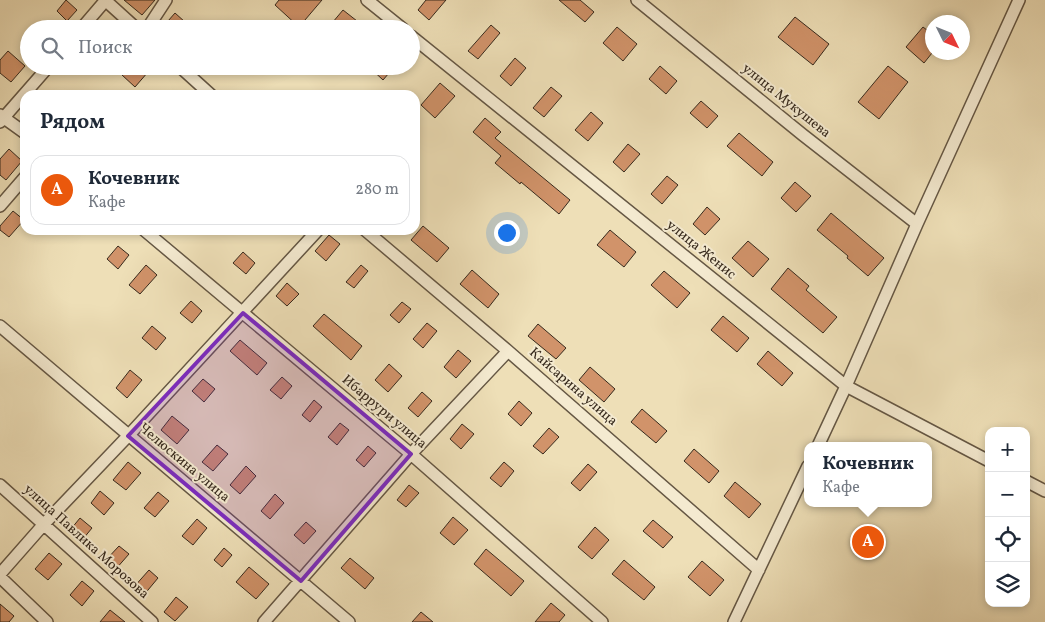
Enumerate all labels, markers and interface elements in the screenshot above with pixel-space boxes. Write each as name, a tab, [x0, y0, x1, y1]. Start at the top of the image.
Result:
north arrow	[925, 15, 970, 60]
search box	[20, 20, 420, 75]
icon: search	[38, 34, 66, 62]
text: Поиск	[78, 35, 132, 61]
street label: улица Мукушева	[738, 59, 834, 143]
text: Рядом	[40, 108, 105, 137]
text: Кочевник	[88, 166, 180, 192]
text: A	[51, 179, 63, 201]
text: 280 m	[355, 179, 399, 201]
text: Кафе	[88, 192, 126, 214]
street label: улица Женис	[662, 216, 740, 284]
your location	[494, 220, 520, 246]
street label: Кайсарина улица	[525, 343, 621, 431]
street label: Ибаррури улица	[337, 371, 431, 453]
street label: Челюскина улица	[134, 419, 234, 507]
map controls	[985, 427, 1030, 607]
button: +	[985, 427, 1030, 472]
popup	[804, 442, 932, 507]
text: Кочевник	[822, 451, 914, 477]
button: −	[985, 472, 1030, 517]
text: Кафе	[822, 477, 860, 499]
street label: улица Павлика Морозова	[19, 480, 153, 604]
button: locate	[985, 517, 1030, 562]
pin: A	[852, 523, 884, 561]
button: layers	[985, 562, 1030, 607]

